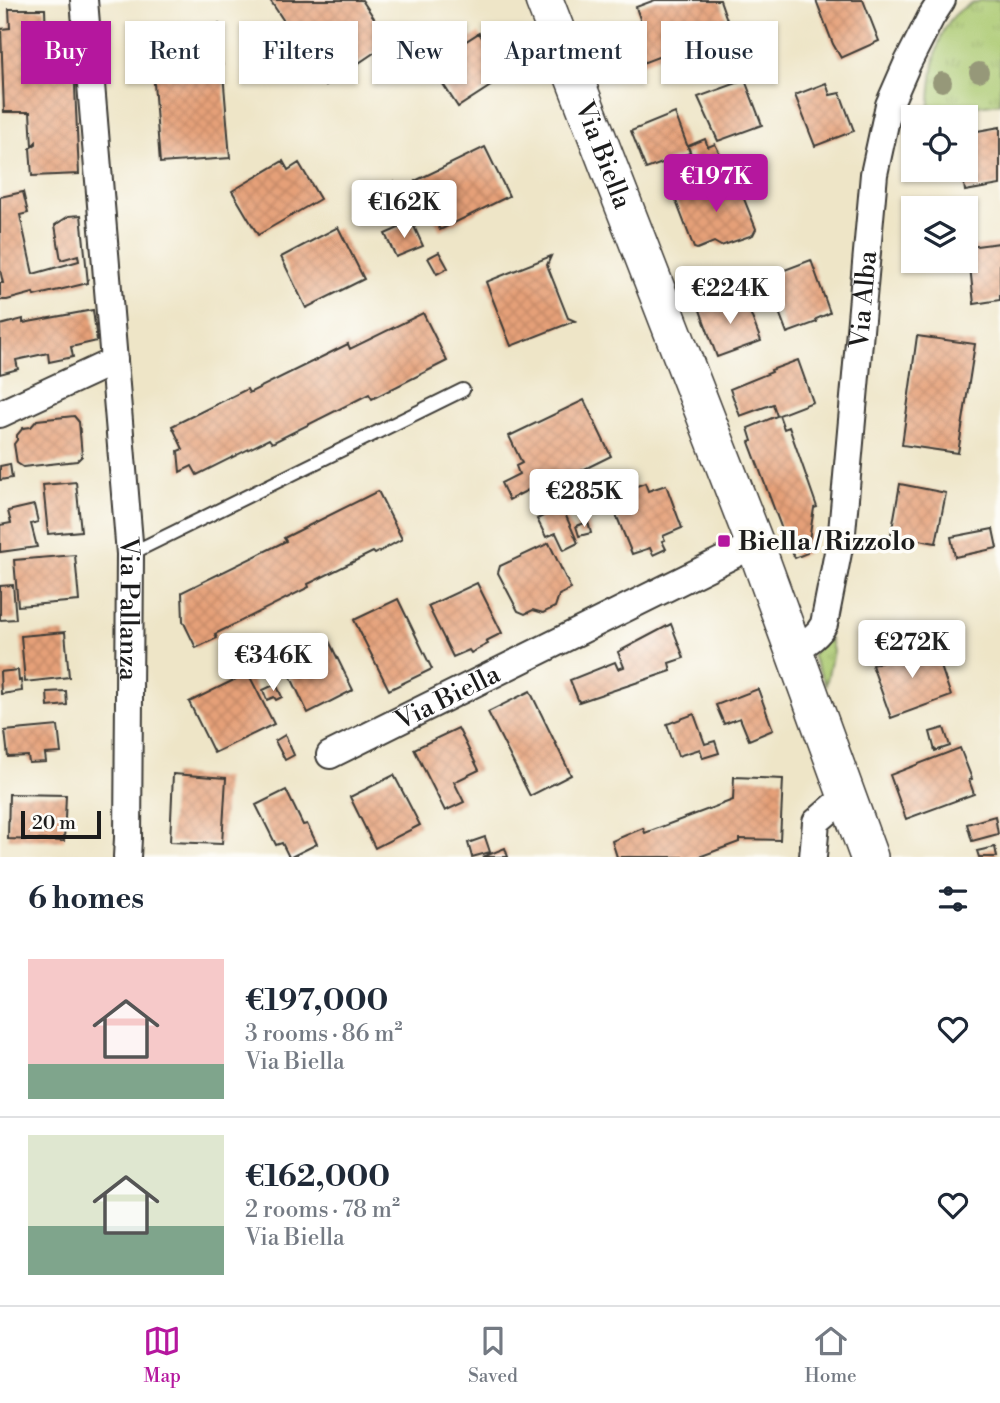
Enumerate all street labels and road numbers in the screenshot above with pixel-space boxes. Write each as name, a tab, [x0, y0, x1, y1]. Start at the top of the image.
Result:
street label: Via Biella	[567, 96, 639, 214]
street label: Via Alba	[843, 249, 884, 351]
street label: Via Pallanza	[112, 535, 145, 682]
street label: Via Biella	[389, 658, 506, 737]

